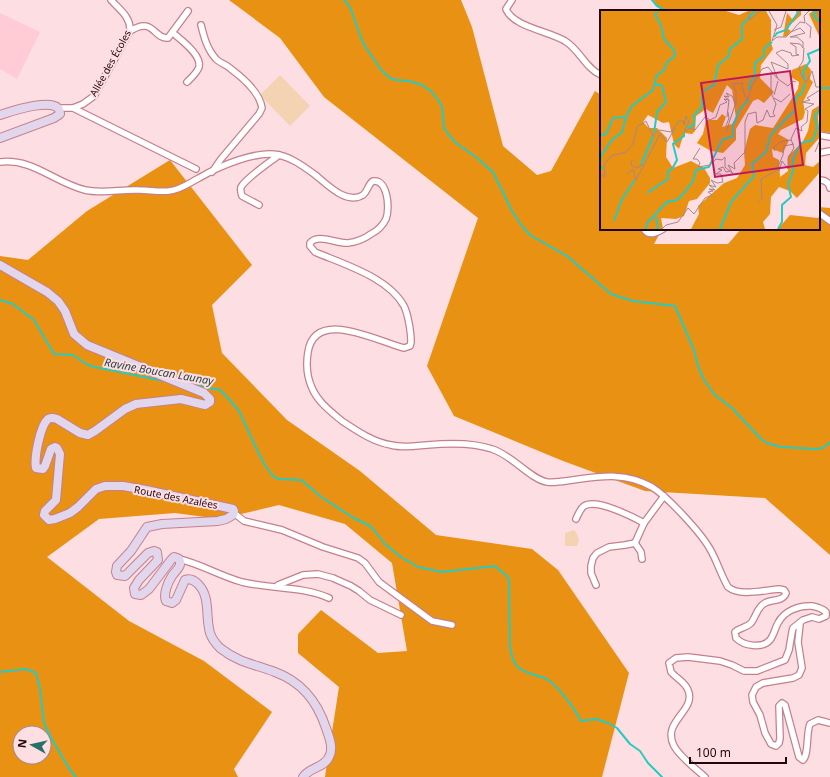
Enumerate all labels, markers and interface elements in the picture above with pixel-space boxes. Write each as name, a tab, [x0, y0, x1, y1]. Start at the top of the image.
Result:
inset map	[600, 10, 820, 230]
street label: Allée des Écoles	[86, 27, 134, 99]
water label: Ravine Boucan Launay	[103, 354, 216, 388]
street label: Route des Azalées	[133, 482, 219, 512]
north arrow	[12, 725, 52, 765]
text: N	[14, 738, 30, 749]
scale bar	[690, 739, 786, 765]
text: 100 m	[696, 744, 731, 761]

